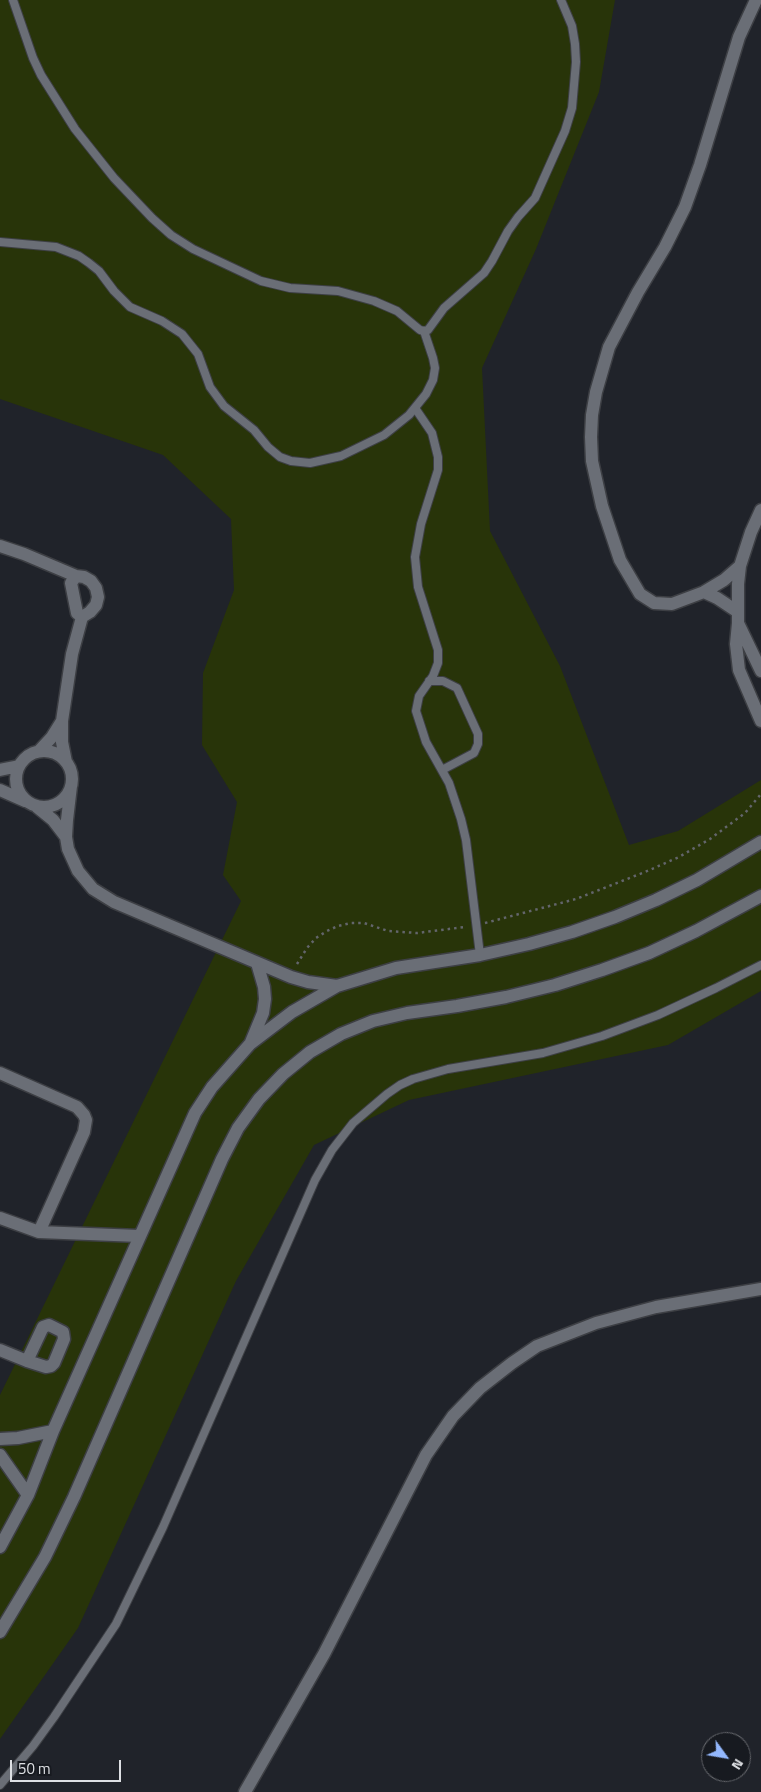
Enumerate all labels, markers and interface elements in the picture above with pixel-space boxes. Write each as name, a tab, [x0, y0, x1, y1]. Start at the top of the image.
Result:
north arrow	[701, 1732, 751, 1782]
scale bar	[12, 1750, 124, 1782]
text: N	[727, 1755, 750, 1774]
text: 50 m	[18, 1757, 51, 1780]

